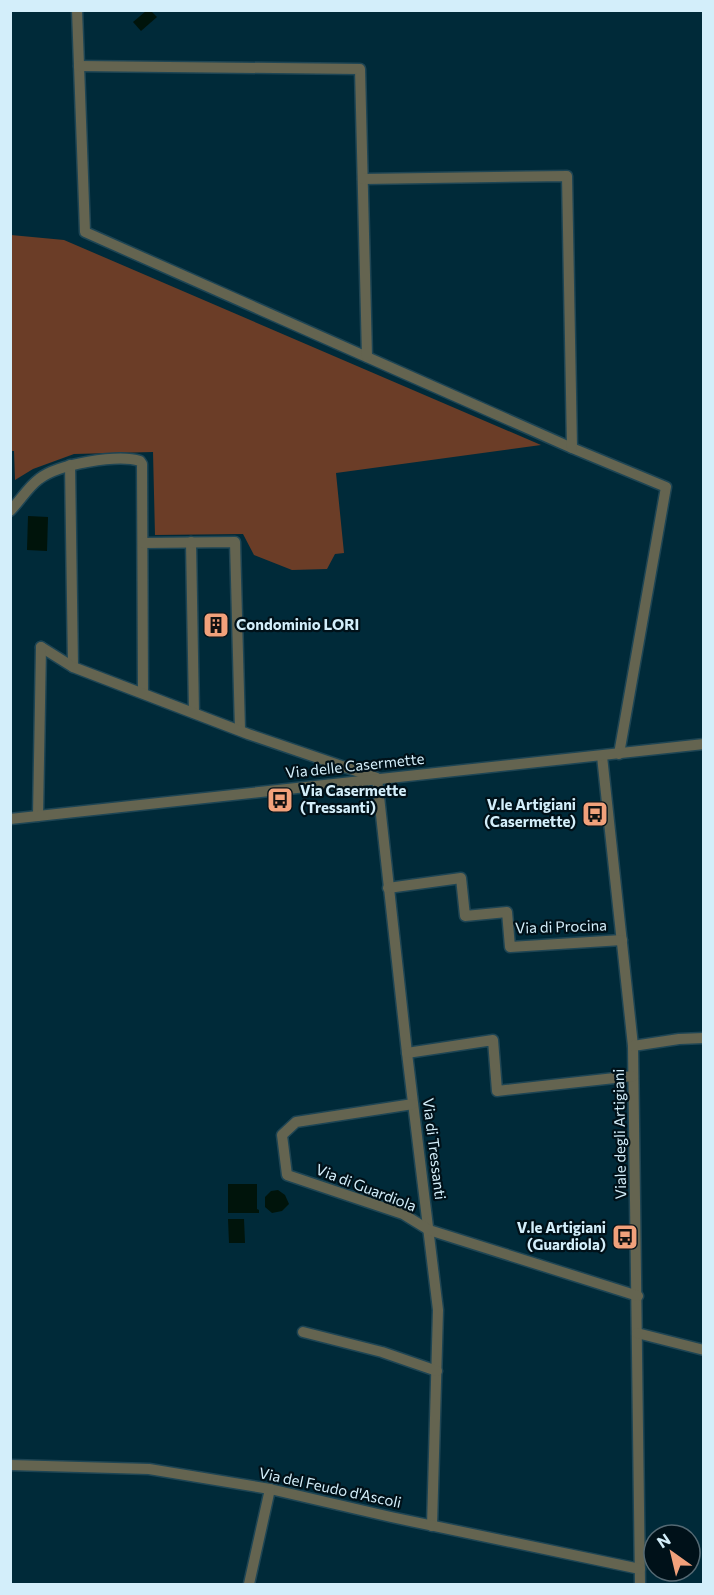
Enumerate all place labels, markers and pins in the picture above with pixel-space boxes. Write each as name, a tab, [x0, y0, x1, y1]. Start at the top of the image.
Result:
building icon: Condominio LORI	[201, 610, 231, 640]
place label: Condominio LORI	[236, 615, 359, 633]
place label: Via Casermette (Tressanti)	[300, 781, 406, 816]
bus stop icon: Via Casermette (Tressanti)	[265, 785, 295, 815]
place label: V.le Artigiani (Casermette)	[484, 795, 576, 830]
bus stop icon: V.le Artigiani (Casermette)	[580, 799, 610, 829]
place label: V.le Artigiani (Guardiola)	[517, 1218, 606, 1253]
bus stop icon: V.le Artigiani (Guardiola)	[610, 1222, 640, 1252]

